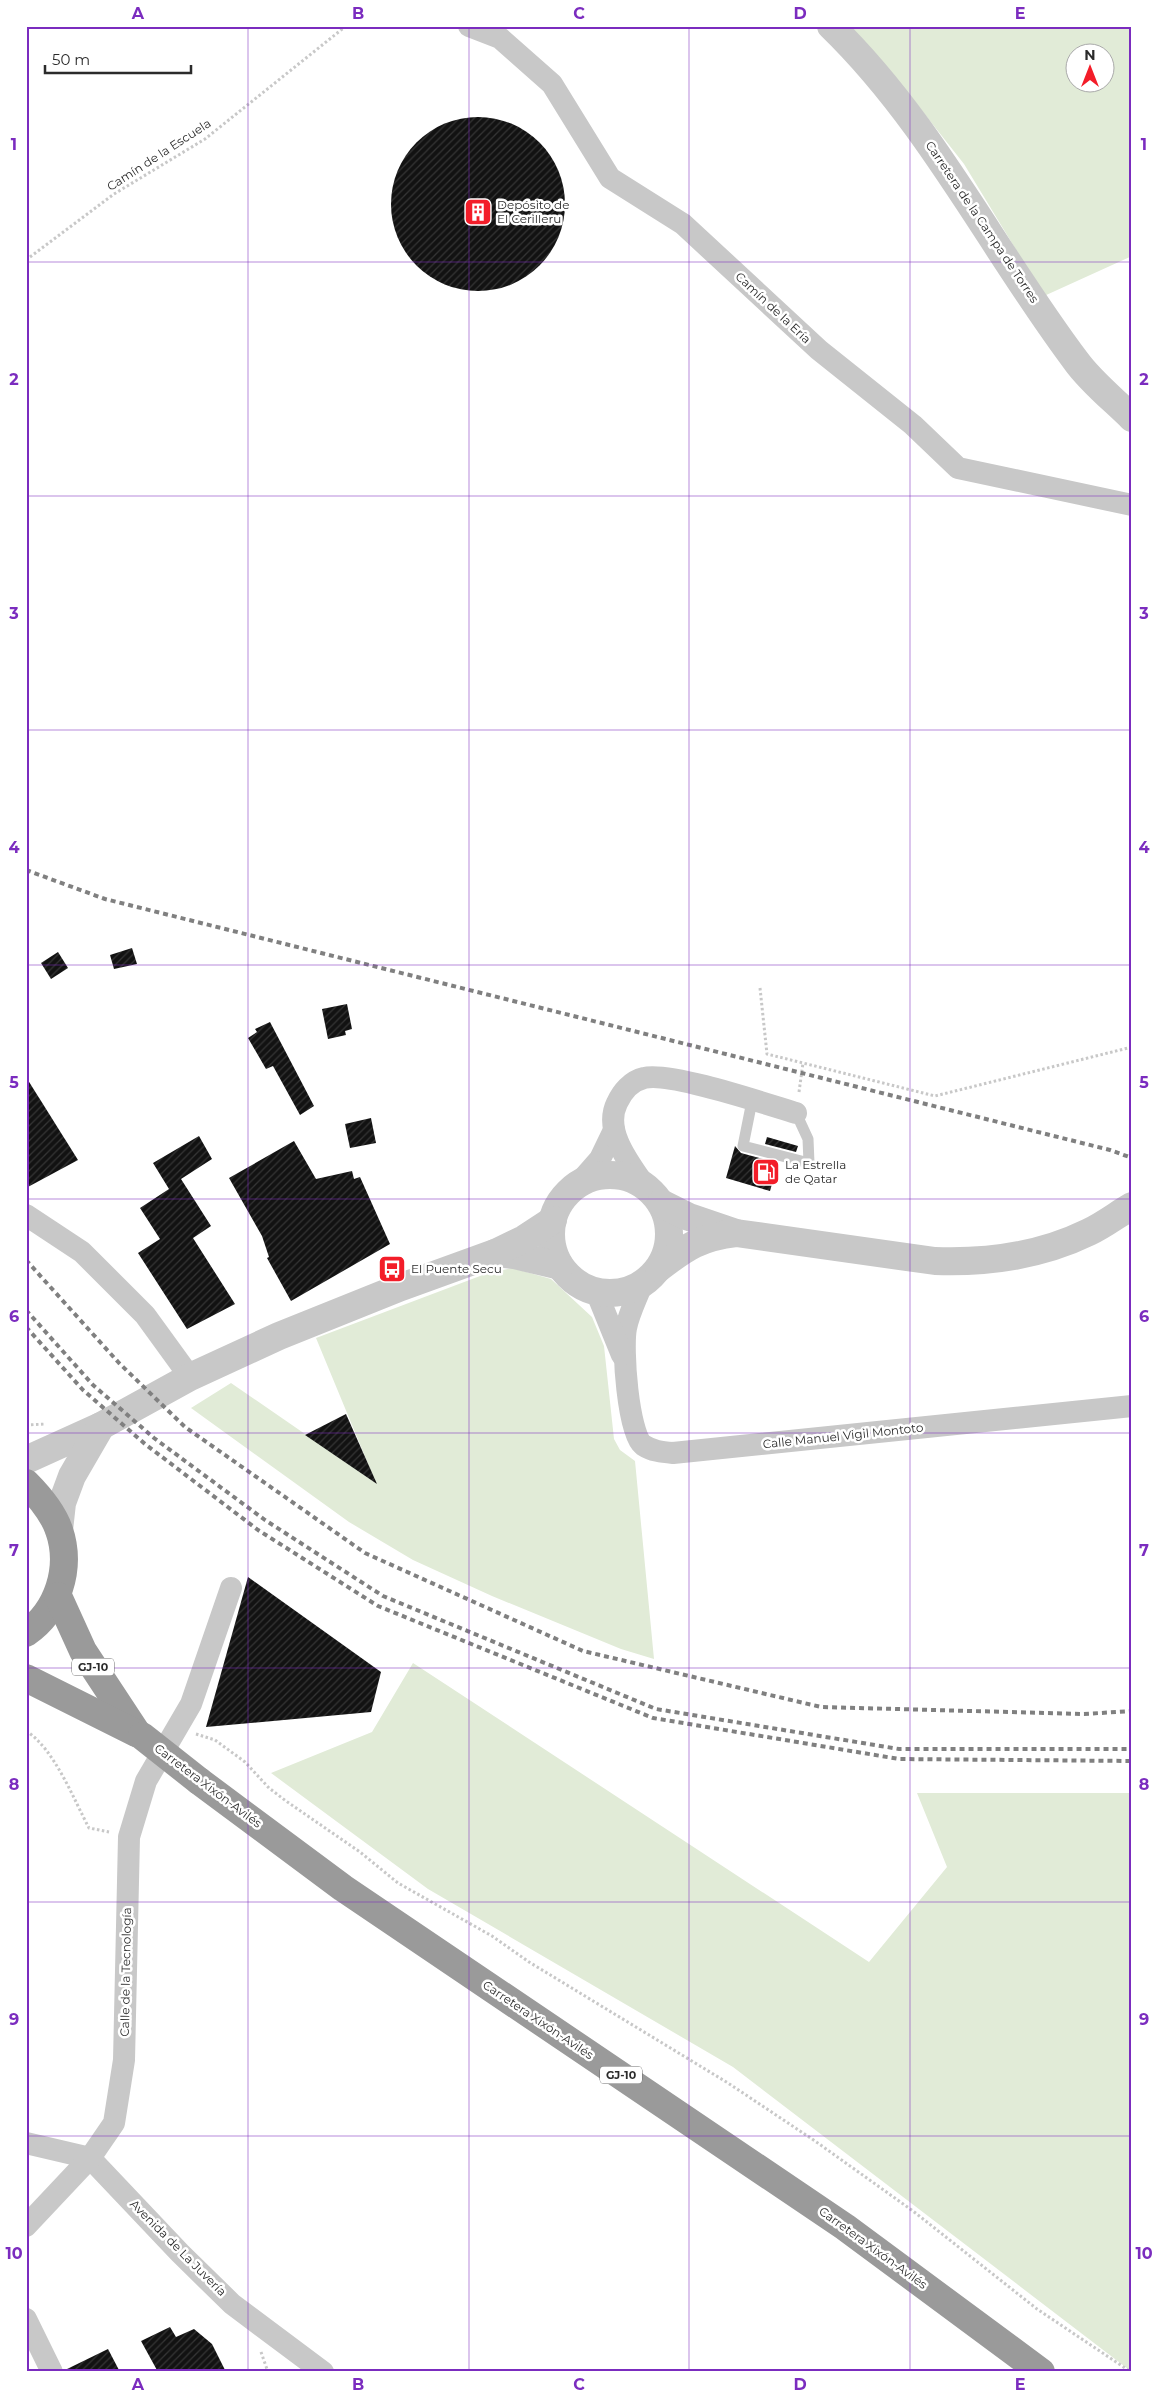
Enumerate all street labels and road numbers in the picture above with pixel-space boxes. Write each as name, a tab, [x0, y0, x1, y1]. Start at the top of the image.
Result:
street label: Camín de la Escuela	[104, 115, 213, 194]
street label: Carretera de la Campa de Torres	[923, 138, 1042, 306]
street label: Camín de la Ería	[732, 269, 814, 346]
street label: Calle Manuel Vigil Montoto	[762, 1420, 924, 1451]
road number: GJ-10	[72, 1658, 114, 1675]
street label: Carretera Xixón-Avilés	[152, 1740, 265, 1831]
street label: Calle de la Tecnología	[117, 1907, 134, 2037]
street label: Carretera Xixón-Avilés	[480, 1977, 597, 2062]
road number: GJ-10	[600, 2066, 642, 2084]
street label: Avenida de La Juvería	[127, 2196, 230, 2299]
street label: Carretera Xixón-Avilés	[816, 2203, 931, 2292]

